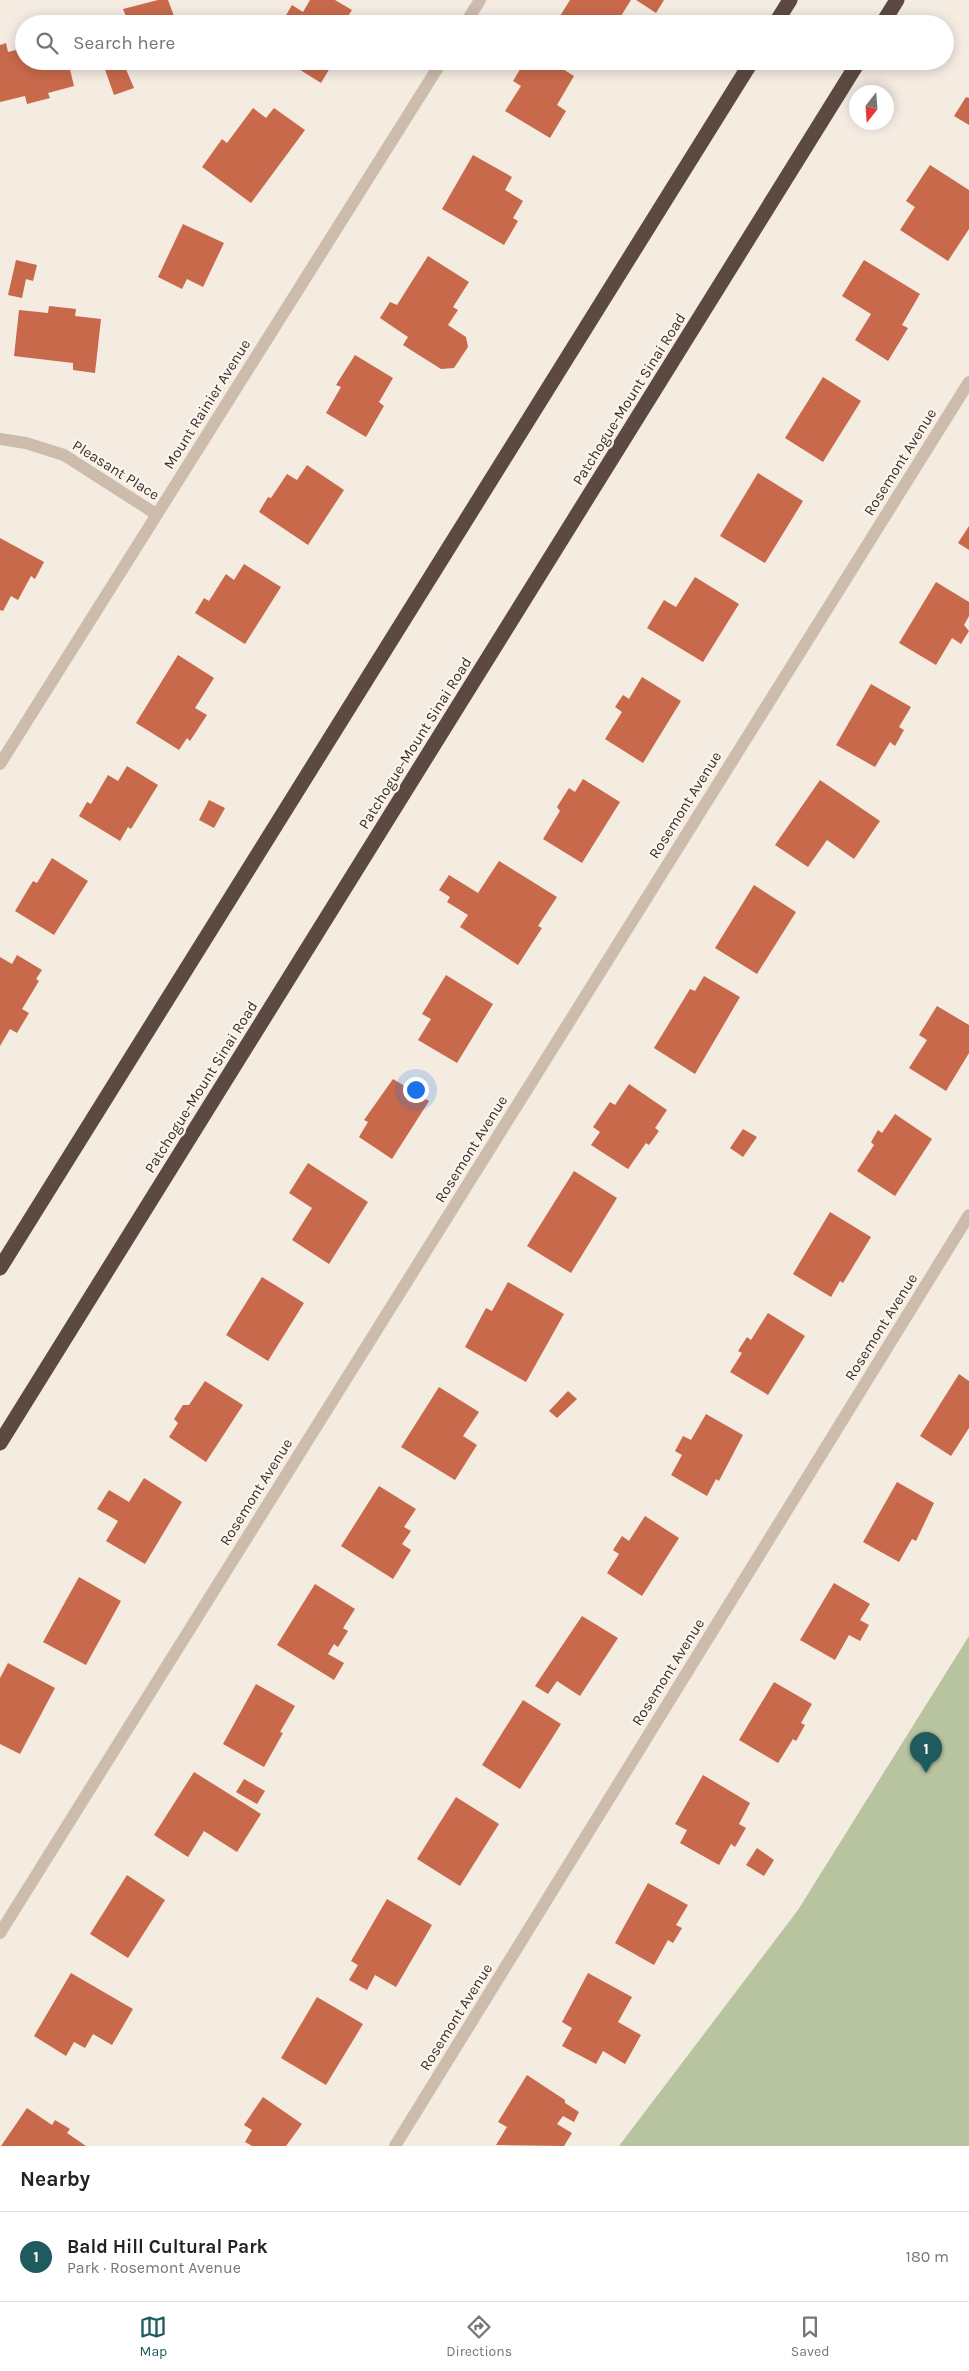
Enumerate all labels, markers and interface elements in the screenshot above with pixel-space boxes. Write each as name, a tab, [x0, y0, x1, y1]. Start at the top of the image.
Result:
search box	[15, 15, 954, 70]
icon: search	[33, 29, 61, 57]
text: Search here	[73, 32, 175, 54]
north arrow	[849, 85, 894, 130]
street label: Patchogue-Mount Sinai Road	[569, 310, 689, 488]
street label: Mount Rainier Avenue	[160, 336, 254, 472]
street label: Rosemont Avenue	[860, 405, 940, 519]
street label: Pleasant Place	[69, 436, 163, 504]
street label: Patchogue-Mount Sinai Road	[355, 654, 475, 832]
street label: Rosemont Avenue	[645, 748, 725, 862]
street label: Patchogue-Mount Sinai Road	[141, 998, 261, 1176]
your location	[403, 1077, 429, 1103]
street label: Rosemont Avenue	[431, 1092, 511, 1206]
street label: Rosemont Avenue	[841, 1270, 921, 1384]
street label: Rosemont Avenue	[216, 1435, 296, 1549]
street label: Rosemont Avenue	[628, 1615, 708, 1729]
pin: 1	[910, 1732, 942, 1773]
street label: Rosemont Avenue	[416, 1960, 496, 2074]
text: Nearby	[20, 2167, 90, 2191]
text: Bald Hill Cultural Park	[67, 2236, 268, 2258]
text: 1	[33, 2247, 39, 2266]
text: 180 m	[906, 2247, 949, 2266]
text: Park · Rosemont Avenue	[67, 2258, 241, 2277]
tab: Map	[139, 2313, 167, 2360]
tab: Directions	[446, 2313, 512, 2360]
tab: Saved	[791, 2313, 830, 2360]

